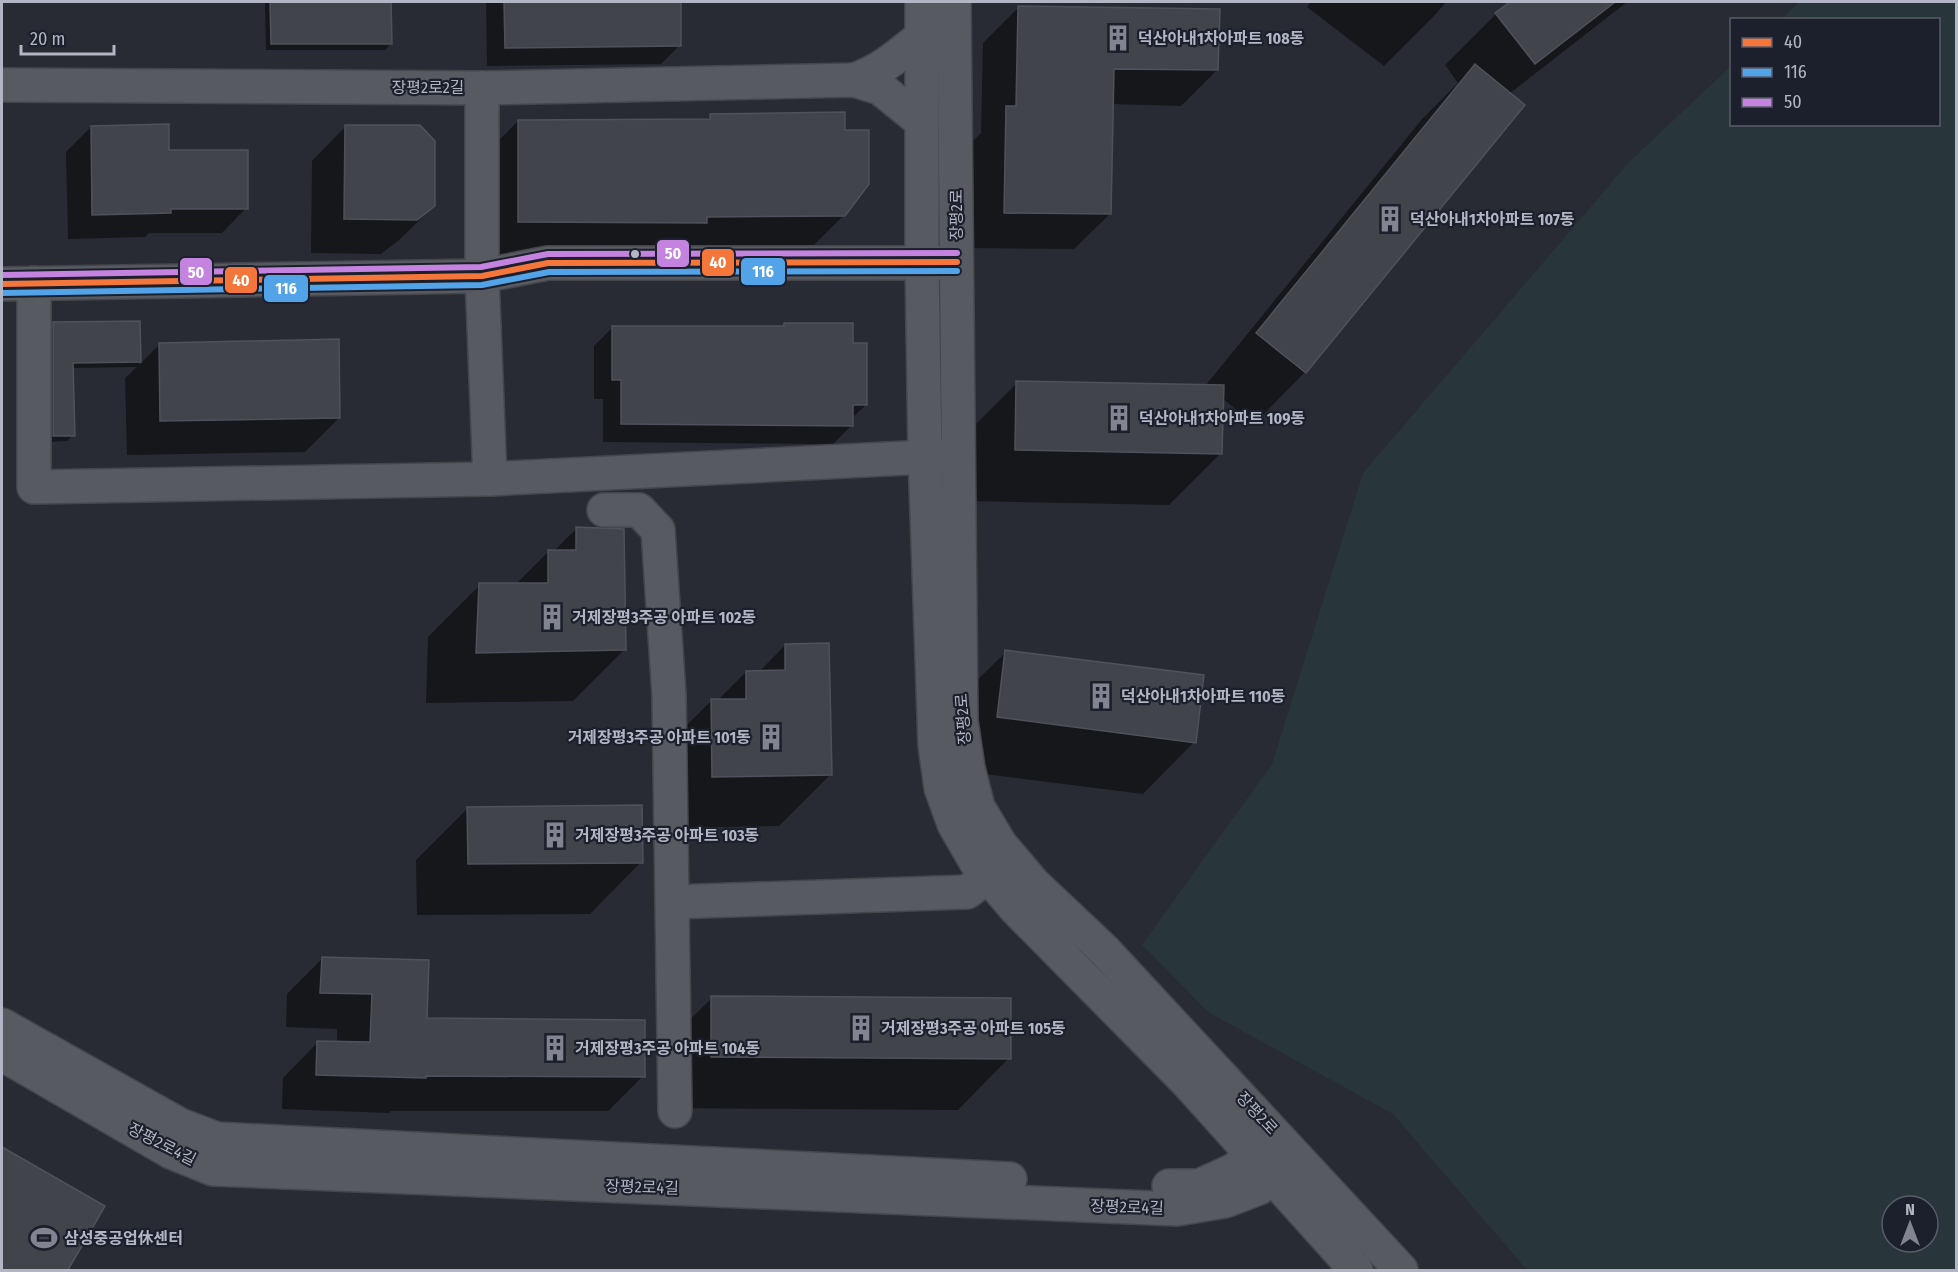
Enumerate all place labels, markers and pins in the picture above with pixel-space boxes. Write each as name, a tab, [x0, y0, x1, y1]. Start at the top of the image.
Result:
building icon: 덕산아내1차아파트 108동	[1103, 23, 1133, 53]
place label: 덕산아내1차아파트 108동	[1138, 29, 1305, 48]
building icon: 덕산아내1차아파트 107동	[1375, 204, 1405, 234]
place label: 덕산아내1차아파트 107동	[1410, 210, 1575, 229]
unlabelled marker	[629, 248, 641, 260]
building icon: 덕산아내1차아파트 109동	[1104, 403, 1134, 433]
place label: 덕산아내1차아파트 109동	[1139, 409, 1305, 428]
building icon: 거제장평3주공 아파트 102동	[537, 602, 567, 632]
place label: 거제장평3주공 아파트 102동	[572, 608, 756, 627]
building icon: 덕산아내1차아파트 110동	[1086, 681, 1116, 711]
place label: 덕산아내1차아파트 110동	[1121, 687, 1286, 706]
building icon: 거제장평3주공 아파트 101동	[756, 722, 786, 752]
place label: 거제장평3주공 아파트 101동	[568, 728, 751, 747]
building icon: 거제장평3주공 아파트 103동	[540, 820, 570, 850]
place label: 거제장평3주공 아파트 103동	[575, 826, 759, 845]
building icon: 거제장평3주공 아파트 105동	[846, 1013, 876, 1043]
place label: 거제장평3주공 아파트 105동	[881, 1019, 1066, 1038]
building icon: 거제장평3주공 아파트 104동	[540, 1033, 570, 1063]
place label: 거제장평3주공 아파트 104동	[575, 1039, 760, 1058]
sports icon: 삼성중공업休센터	[29, 1223, 59, 1253]
place label: 삼성중공업休센터	[64, 1229, 183, 1248]

